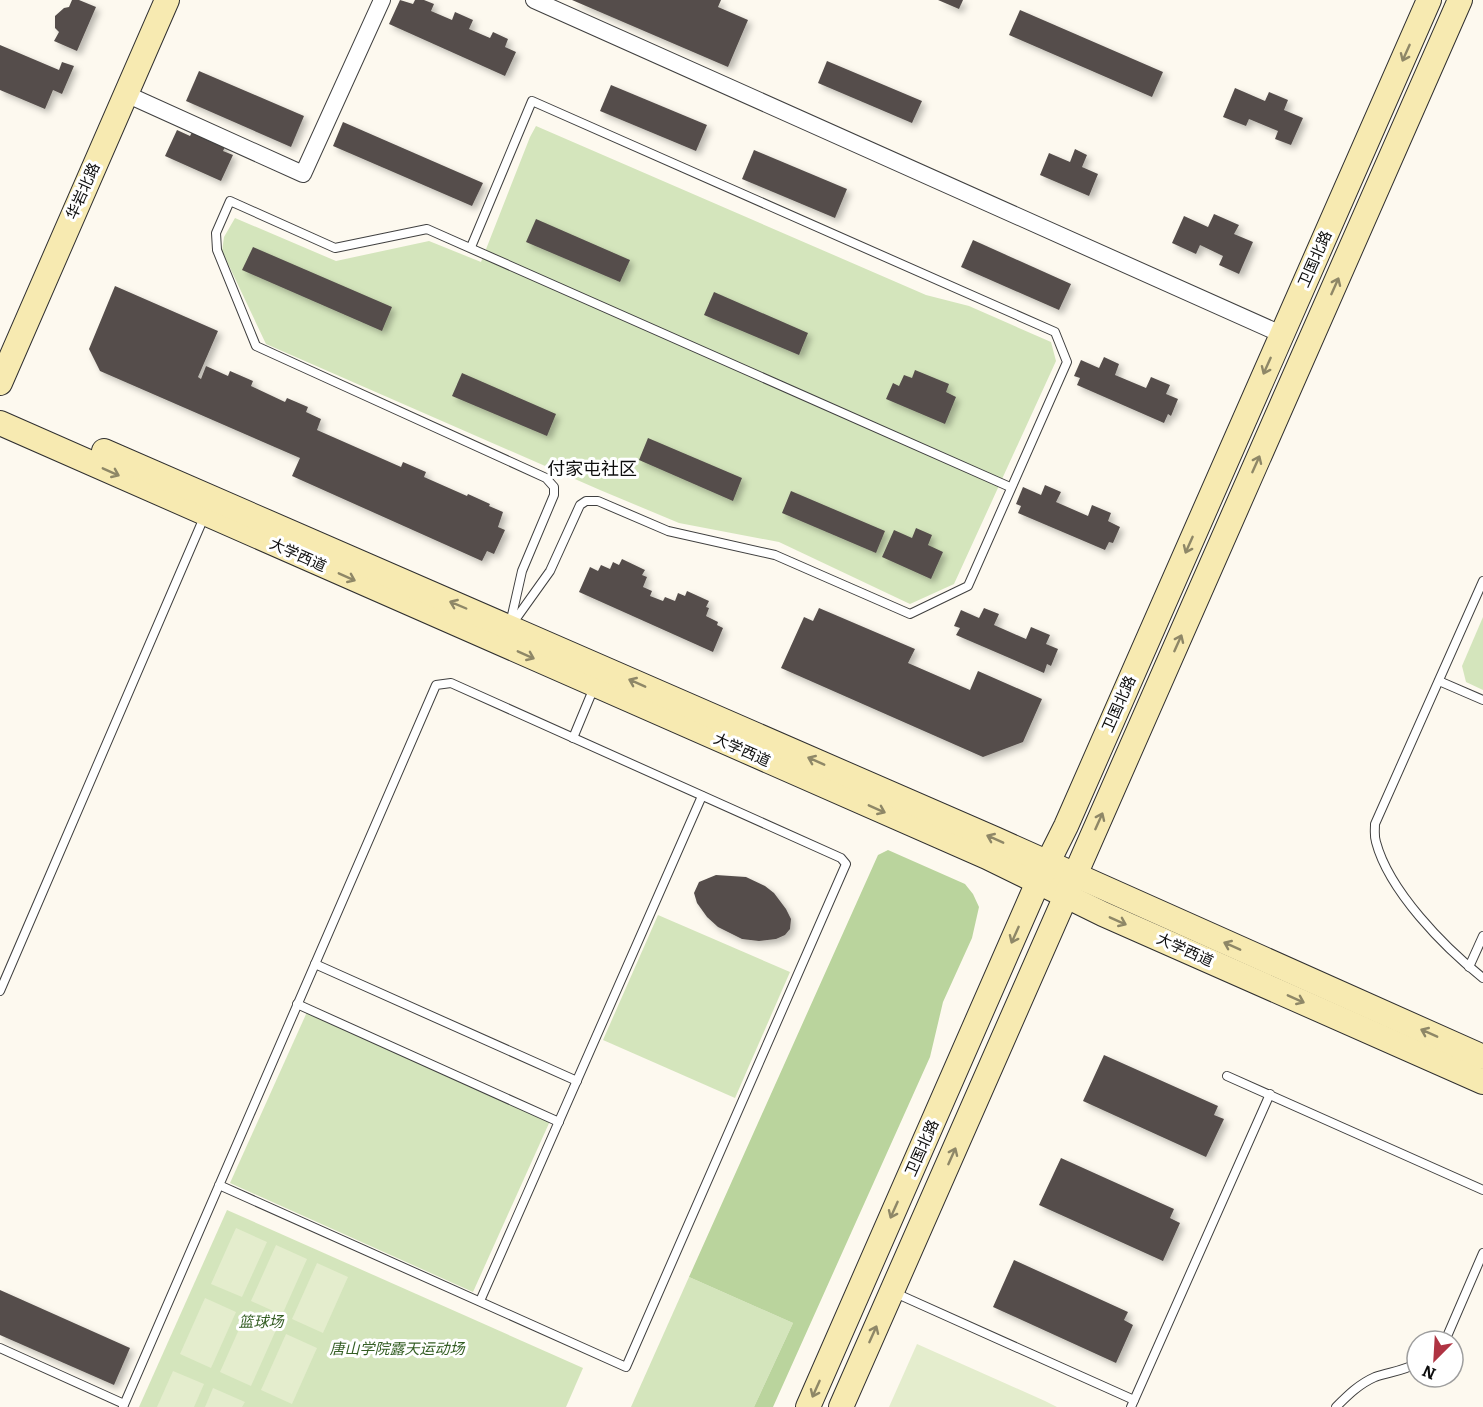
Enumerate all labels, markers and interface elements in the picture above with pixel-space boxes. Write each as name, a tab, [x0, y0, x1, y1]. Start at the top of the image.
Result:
one-way arrow	[1399, 44, 1411, 62]
street label: 华岩北路	[63, 160, 103, 222]
street label: 卫国北路	[1295, 228, 1335, 290]
one-way arrow	[1330, 277, 1341, 295]
one-way arrow	[1261, 357, 1272, 375]
one-way arrow	[1251, 456, 1262, 474]
district label: 付家屯社区	[547, 458, 637, 480]
one-way arrow	[102, 468, 120, 479]
street label: 大学西道	[267, 535, 329, 575]
one-way arrow	[1183, 535, 1194, 553]
one-way arrow	[338, 572, 356, 583]
one-way arrow	[450, 599, 468, 610]
one-way arrow	[1173, 634, 1184, 652]
one-way arrow	[516, 650, 534, 661]
street label: 卫国北路	[1099, 673, 1139, 735]
one-way arrow	[629, 677, 647, 688]
street label: 大学西道	[711, 730, 773, 770]
one-way arrow	[807, 755, 826, 766]
one-way arrow	[868, 804, 886, 816]
one-way arrow	[1094, 813, 1105, 831]
one-way arrow	[986, 833, 1004, 844]
one-way arrow	[1108, 916, 1126, 927]
one-way arrow	[1008, 926, 1020, 944]
street label: 大学西道	[1154, 930, 1216, 970]
one-way arrow	[1223, 940, 1242, 951]
one-way arrow	[1287, 994, 1305, 1006]
one-way arrow	[1421, 1027, 1439, 1038]
street label: 卫国北路	[902, 1117, 942, 1179]
one-way arrow	[947, 1147, 958, 1165]
one-way arrow	[888, 1200, 899, 1219]
park label: 篮球场	[238, 1313, 285, 1331]
one-way arrow	[868, 1326, 880, 1344]
north arrow	[1405, 1329, 1465, 1389]
park label: 唐山学院露天运动场	[329, 1340, 466, 1358]
text: N	[1420, 1361, 1439, 1383]
one-way arrow	[810, 1379, 821, 1397]

